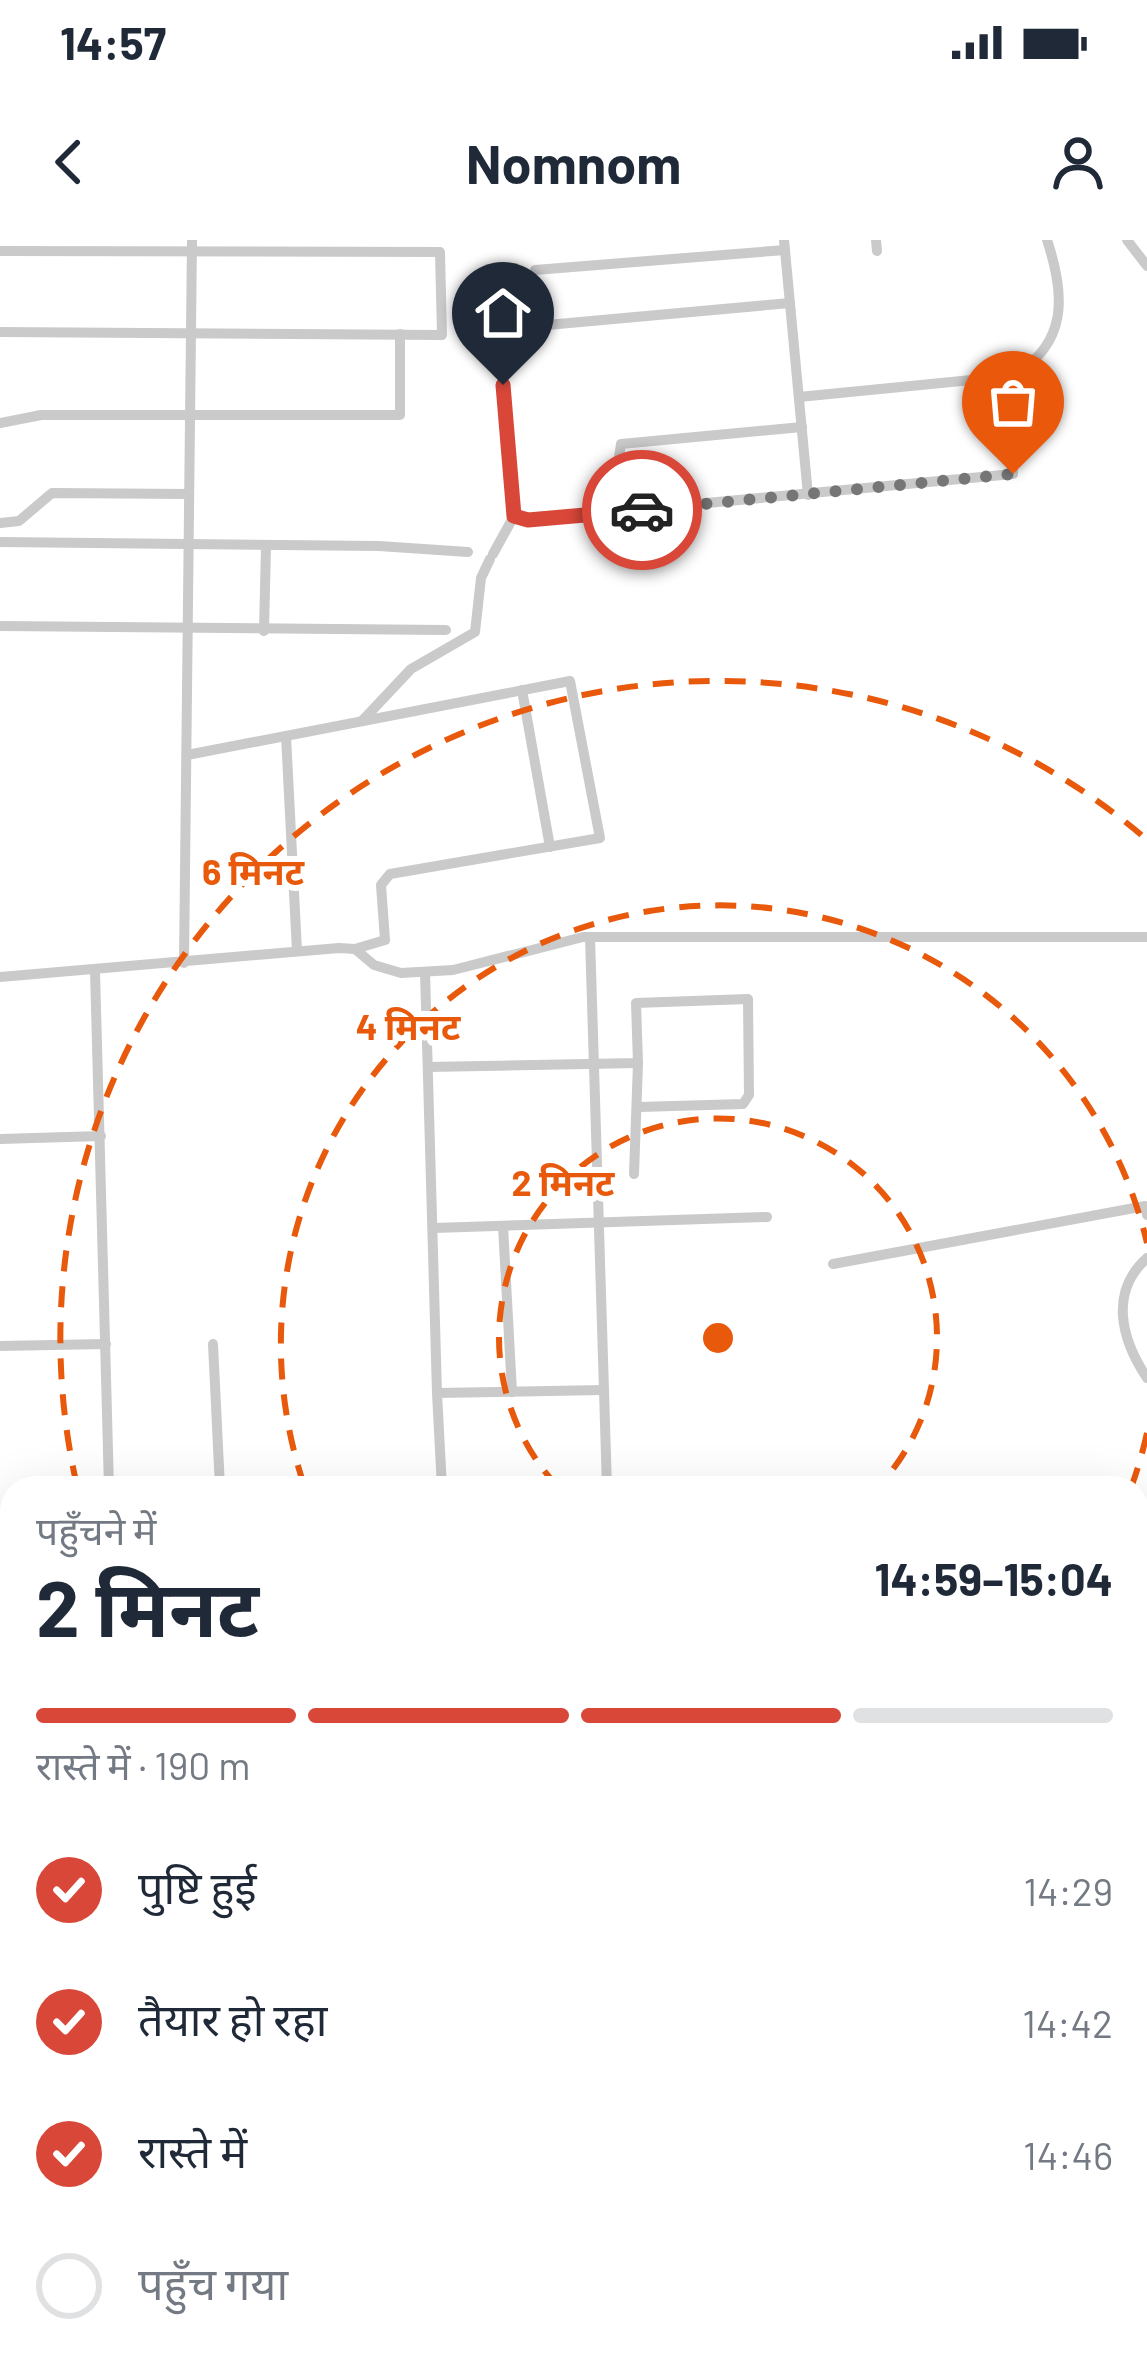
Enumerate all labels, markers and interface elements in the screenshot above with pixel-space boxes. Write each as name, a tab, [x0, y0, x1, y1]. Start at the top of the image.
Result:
text: 14:57	[60, 15, 166, 69]
icon: back	[36, 129, 102, 195]
icon: person	[1045, 129, 1111, 195]
text: Nomnom	[466, 130, 681, 195]
pin	[452, 262, 554, 385]
icon: home	[470, 280, 536, 346]
pin	[962, 351, 1064, 474]
icon: bag	[980, 369, 1046, 435]
courier	[582, 450, 702, 570]
icon: car	[609, 477, 675, 543]
text: 6 मिनट	[202, 849, 305, 892]
text: 4 मिनट	[356, 1004, 461, 1047]
text: 2 मिनट	[512, 1160, 615, 1203]
centre of rings	[697, 1317, 739, 1359]
text: पहुँचने में	[36, 1506, 156, 1553]
text: 14:59–15:04	[874, 1551, 1113, 1605]
text: 2 मिनट	[36, 1559, 259, 1653]
text: रास्ते में · 190 m	[36, 1741, 250, 1788]
icon: check	[36, 1857, 102, 1923]
text: पुष्टि हुई	[138, 1859, 257, 1913]
text: 14:29	[1023, 1867, 1113, 1914]
icon: check	[36, 1989, 102, 2055]
text: तैयार हो रहा	[138, 1991, 327, 2045]
text: 14:42	[1022, 1999, 1113, 2046]
icon: check	[36, 2121, 102, 2187]
text: रास्ते में	[138, 2123, 247, 2177]
text: 14:46	[1023, 2131, 1113, 2178]
text: पहुँच गया	[138, 2255, 288, 2309]

